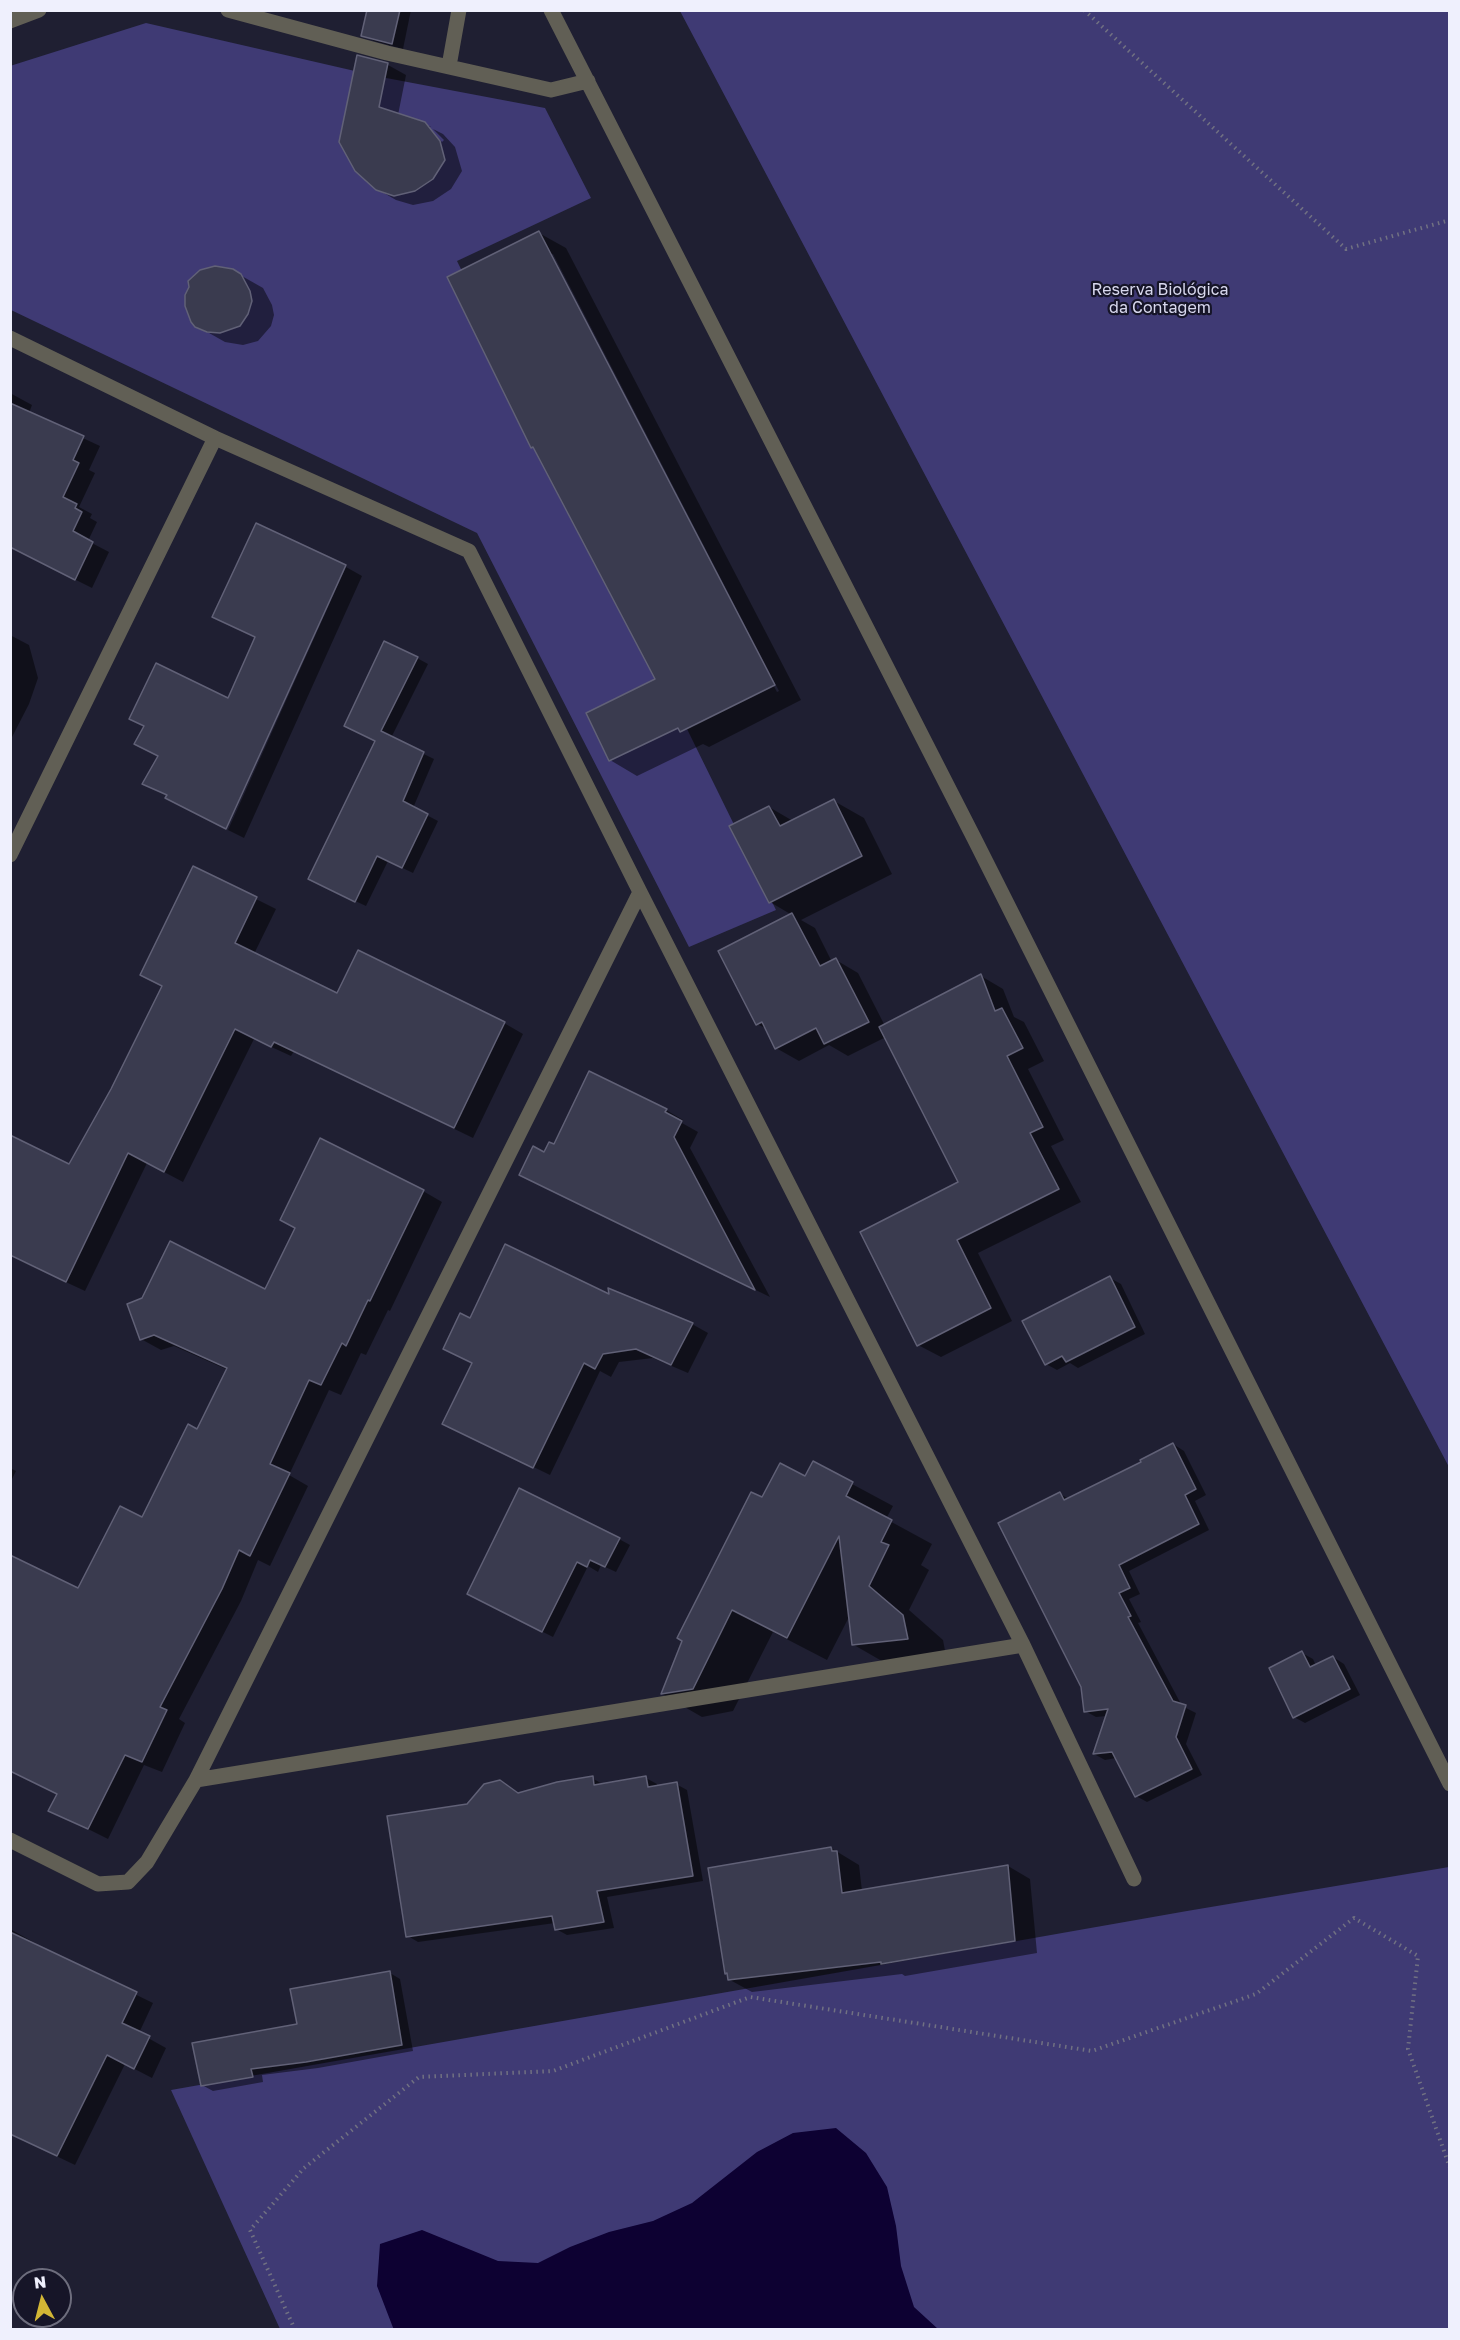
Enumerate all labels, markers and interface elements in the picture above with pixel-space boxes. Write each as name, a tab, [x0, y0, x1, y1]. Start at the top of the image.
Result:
park label: Reserva Biológica da Contagem	[1091, 280, 1229, 318]
north arrow	[12, 2268, 72, 2328]
text: N	[33, 2271, 47, 2293]

